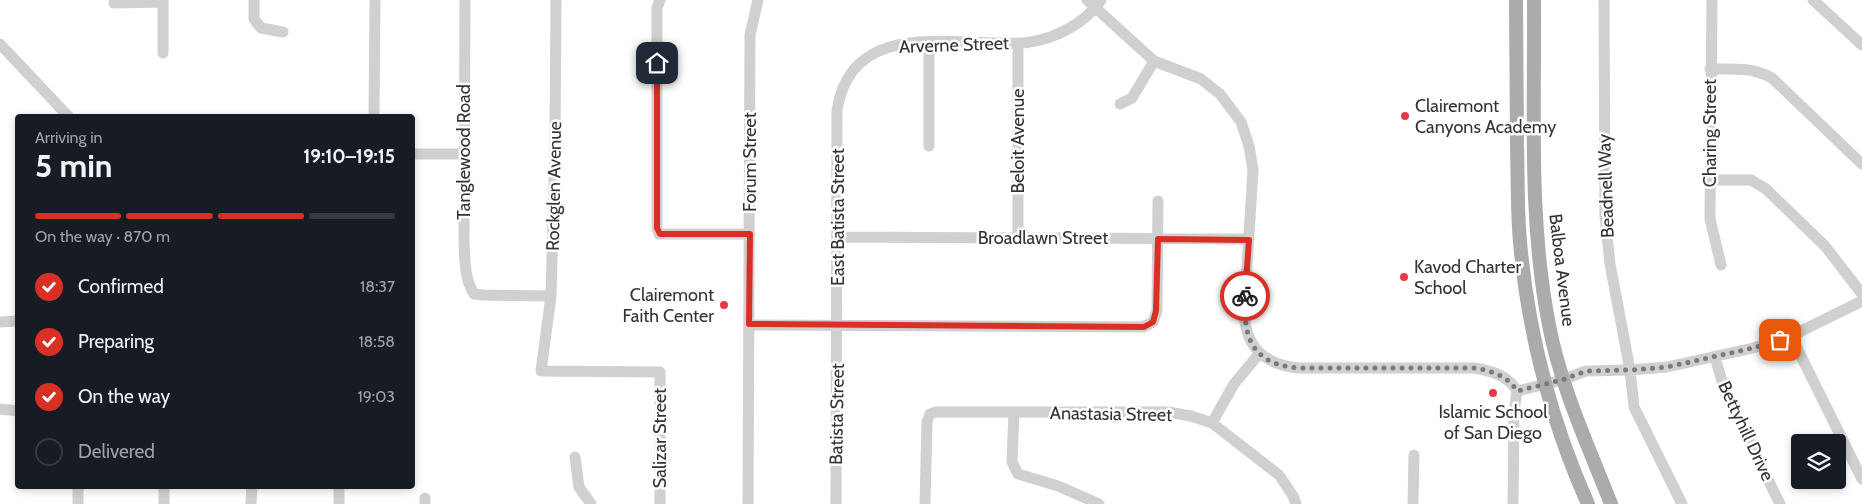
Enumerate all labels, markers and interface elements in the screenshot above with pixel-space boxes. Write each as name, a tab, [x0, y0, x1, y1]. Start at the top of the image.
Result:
street label: Arverne Street	[899, 32, 1009, 58]
pin	[636, 42, 678, 84]
icon: home	[643, 49, 671, 77]
street label: Charing Street	[1699, 79, 1721, 187]
street label: Tanglewood Road	[453, 84, 475, 220]
street label: Beloit Avenue	[1007, 88, 1029, 194]
place label: Clairemont Canyons Academy	[1415, 95, 1556, 138]
marker: Clairemont Canyons Academy	[1399, 110, 1411, 122]
street label: Forum Street	[739, 112, 761, 212]
street label: Rockglen Avenue	[542, 121, 566, 251]
text: Arriving in	[35, 128, 102, 147]
street label: Beadnell Way	[1593, 134, 1619, 238]
text: 19:10–19:15	[303, 145, 395, 168]
text: 5 min	[35, 146, 113, 185]
street label: East Batista Street	[827, 148, 849, 286]
street label: Balboa Avenue	[1544, 212, 1580, 328]
text: On the way · 870 m	[35, 227, 170, 246]
street label: Broadlawn Street	[978, 227, 1108, 249]
place label: Kavod Charter School	[1414, 256, 1522, 299]
courier	[1220, 271, 1270, 321]
marker: Kavod Charter School	[1398, 271, 1410, 283]
icon: check	[35, 273, 63, 301]
text: Confirmed	[78, 275, 164, 298]
text: 18:37	[360, 277, 395, 296]
icon: bike	[1231, 282, 1259, 310]
place label: Clairemont Faith Center	[622, 284, 714, 327]
marker: Clairemont Faith Center	[718, 299, 730, 311]
pin	[1759, 319, 1801, 361]
icon: bag	[1766, 326, 1794, 354]
icon: check	[35, 328, 63, 356]
text: Preparing	[78, 330, 154, 353]
text: 18:58	[358, 332, 395, 351]
street label: Batista Street	[825, 363, 849, 465]
street label: Bettyhill Drive	[1713, 378, 1779, 484]
icon: check	[35, 383, 63, 411]
text: On the way	[78, 385, 170, 408]
text: 19:03	[358, 387, 395, 406]
marker: Islamic School of San Diego	[1487, 387, 1499, 399]
street label: Salizar Street	[649, 388, 671, 488]
place label: Islamic School of San Diego	[1438, 401, 1548, 444]
street label: Anastasia Street	[1050, 402, 1172, 426]
map controls	[1791, 434, 1846, 489]
button: layers	[1791, 434, 1846, 489]
text: Delivered	[78, 440, 155, 463]

